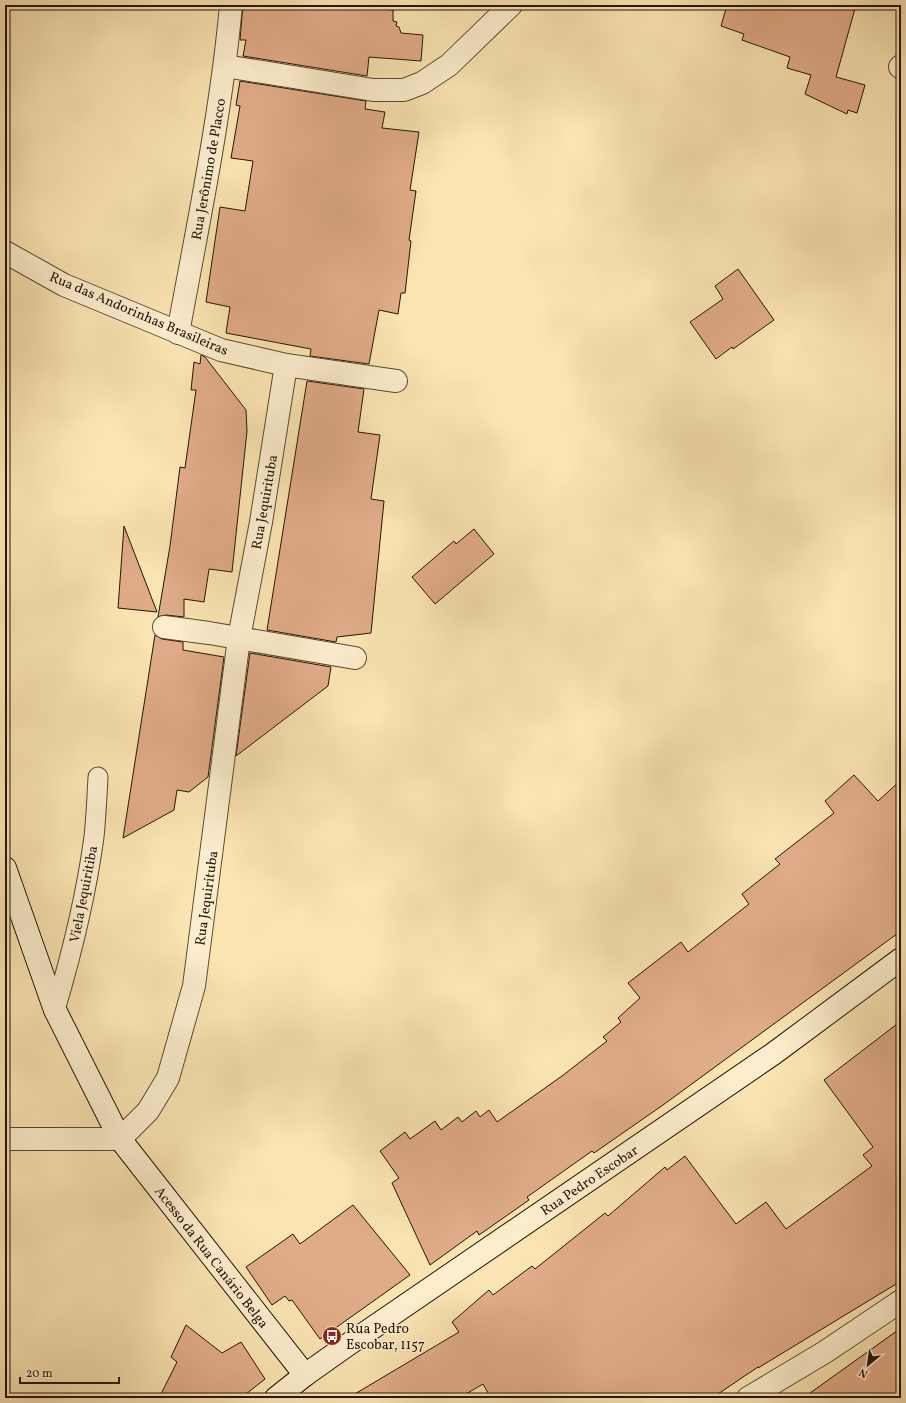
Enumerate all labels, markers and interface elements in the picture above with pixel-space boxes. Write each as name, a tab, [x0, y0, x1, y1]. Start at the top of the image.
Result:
street label: Rua Jerônimo de Placco	[188, 97, 231, 242]
street label: Rua das Andorinhas Brasileiras	[46, 268, 231, 361]
street label: Rua Jequirituba	[248, 453, 283, 551]
street label: Viela Jequiritiba	[66, 844, 103, 944]
street label: Rua Jequirituba	[191, 849, 224, 947]
street label: Rua Pedro Escobar	[537, 1141, 643, 1221]
street label: Acesso da Rua Canário Belga	[149, 1183, 272, 1333]
place label: Rua Pedro Escobar, 1157	[346, 1320, 425, 1355]
bus stop icon: Rua Pedro Escobar, 1157	[321, 1325, 343, 1347]
north arrow	[848, 1345, 888, 1385]
scale bar	[20, 1359, 119, 1385]
text: N	[857, 1364, 871, 1381]
text: 20 m	[26, 1366, 53, 1382]

